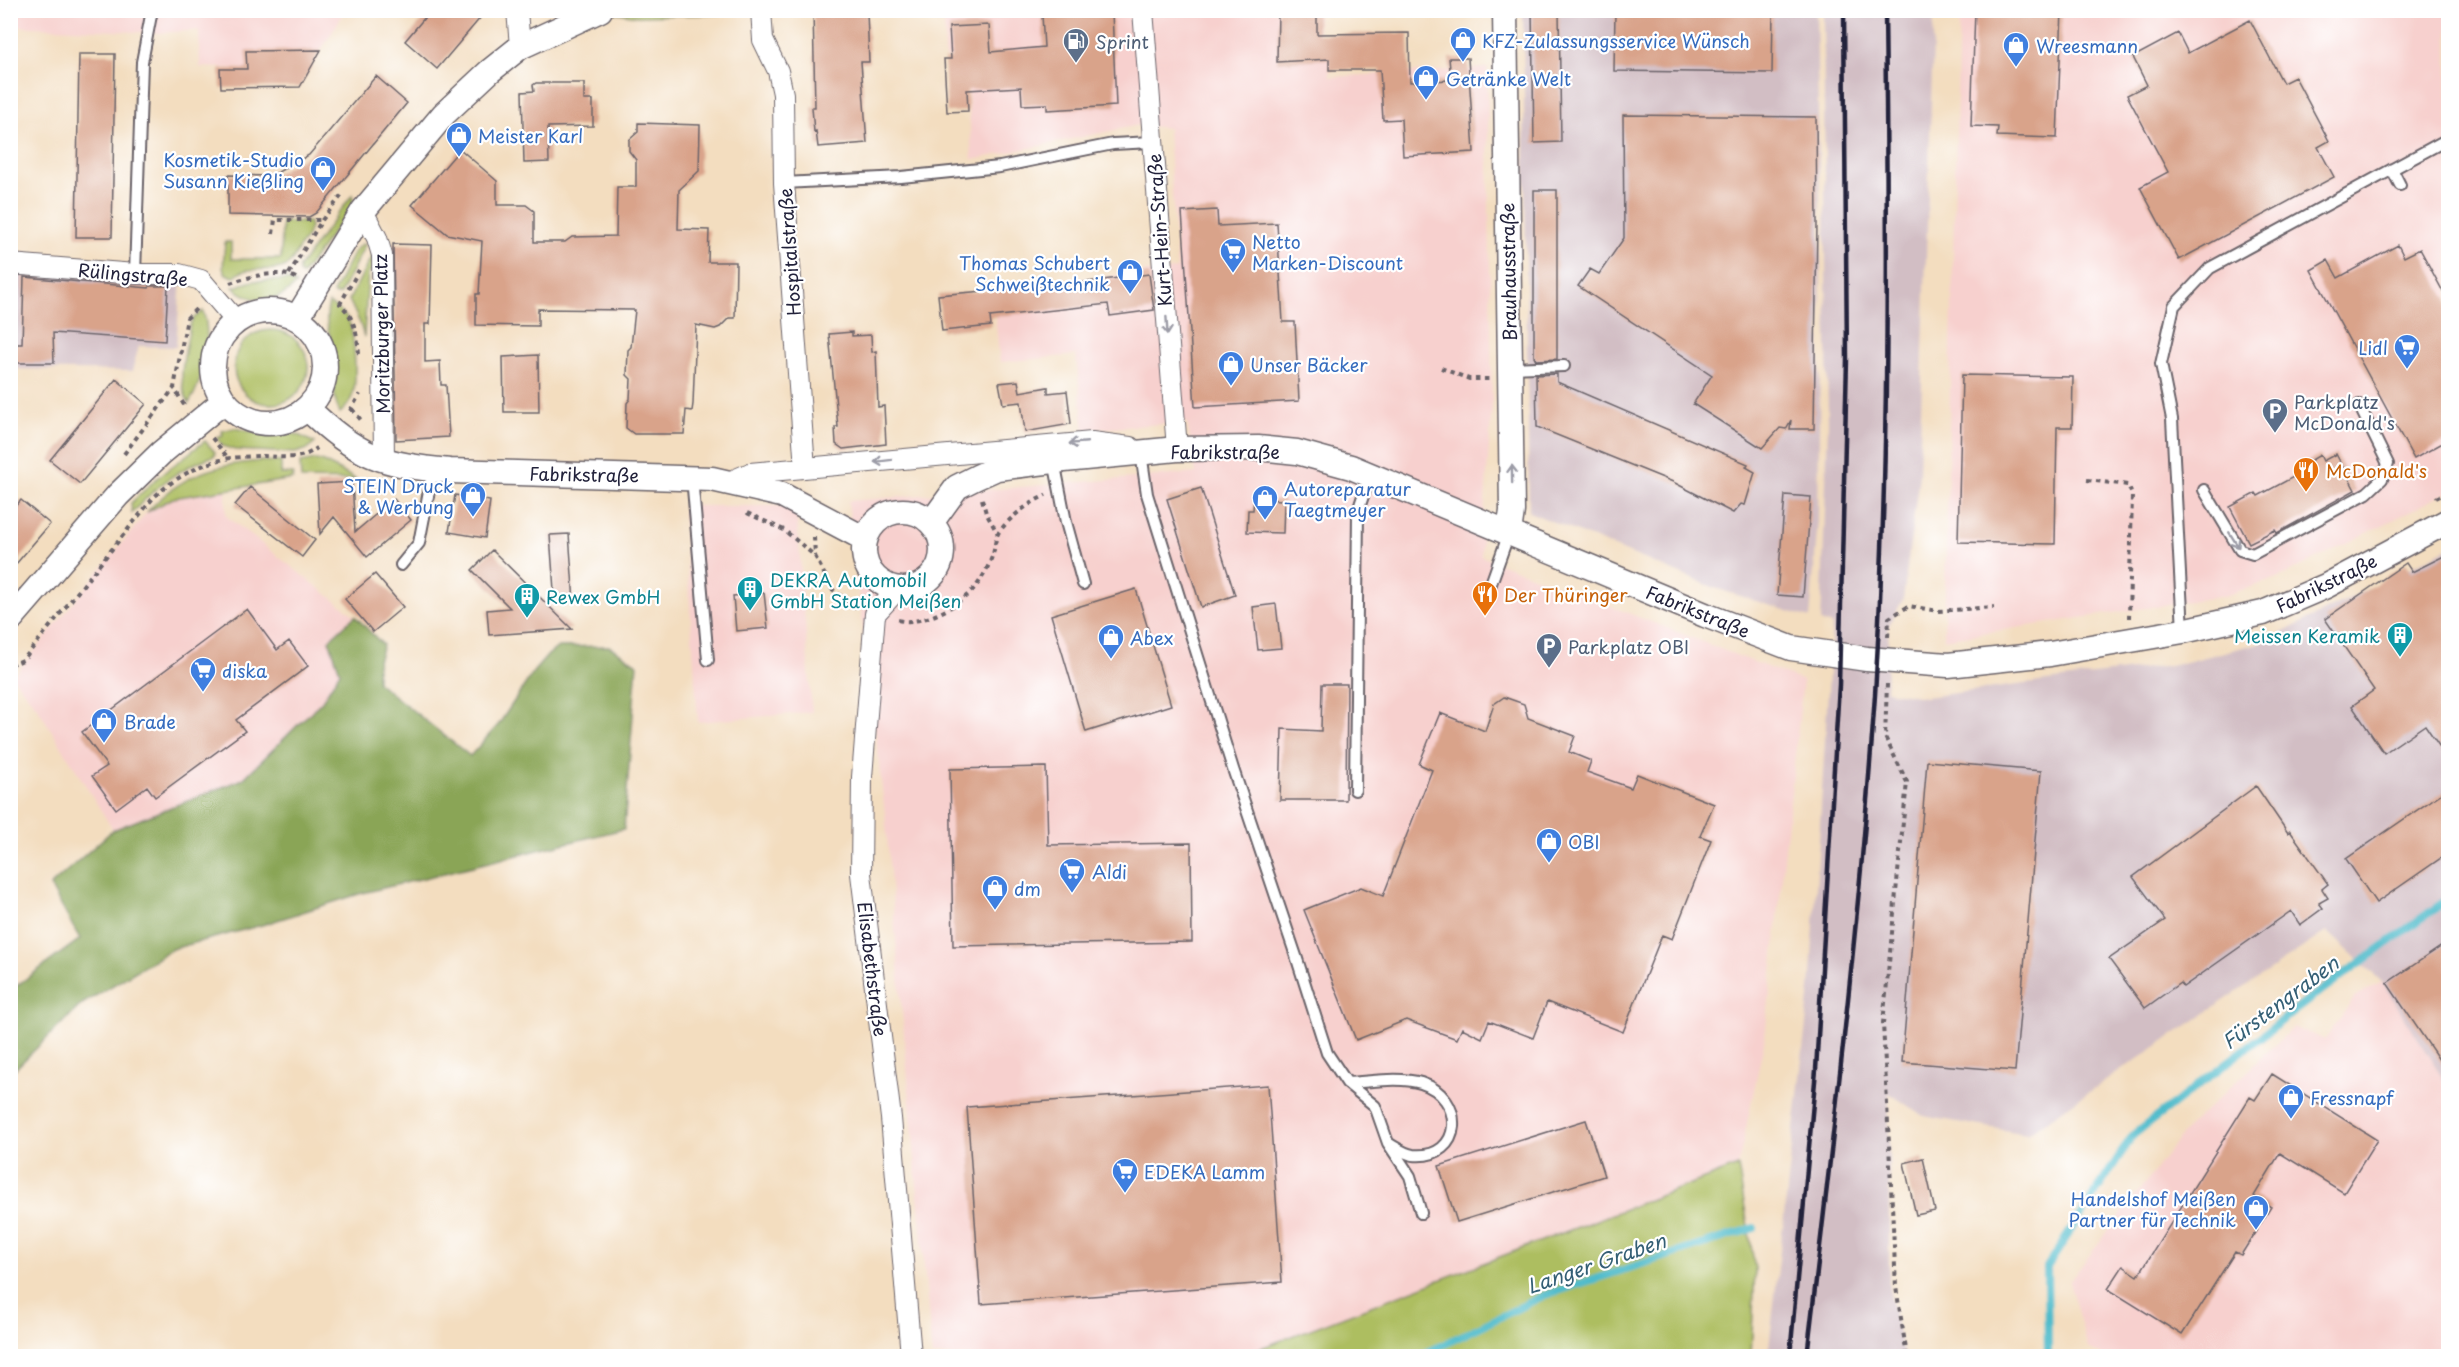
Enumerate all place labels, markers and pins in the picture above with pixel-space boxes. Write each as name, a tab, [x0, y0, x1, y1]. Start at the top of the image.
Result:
shop icon: KFZ-Zulassungsservice Wünsch	[1448, 25, 1478, 63]
fuel station icon: Sprint	[1061, 26, 1091, 64]
place label: KFZ-Zulassungsservice Wünsch	[1482, 27, 1750, 54]
place label: Sprint	[1096, 28, 1149, 55]
shop icon: Wreesmann	[2001, 30, 2031, 68]
place label: Wreesmann	[2036, 32, 2138, 59]
shop icon: Getränke Welt	[1411, 63, 1441, 101]
place label: Getränke Welt	[1446, 65, 1571, 92]
shop icon: Meister Karl	[444, 120, 474, 158]
place label: Meister Karl	[478, 122, 583, 149]
place label: Kosmetik-Studio Susann Kießling	[163, 146, 304, 194]
shop icon: Kosmetik-Studio Susann Kießling	[308, 154, 338, 192]
place label: Netto Marken-Discount	[1252, 228, 1403, 276]
supermarket icon: Netto Marken-Discount	[1218, 236, 1248, 274]
place label: Thomas Schubert Schweißtechnik	[959, 249, 1110, 297]
shop icon: Thomas Schubert Schweißtechnik	[1115, 257, 1145, 295]
supermarket icon: Lidl	[2392, 332, 2422, 370]
place label: Lidl	[2358, 334, 2388, 361]
shop icon: Unser Bäcker	[1216, 349, 1246, 387]
place label: Unser Bäcker	[1250, 351, 1368, 378]
place label: Parkplatz McDonald's	[2294, 388, 2395, 436]
parking icon: Parkplatz McDonald's	[2260, 396, 2290, 434]
restaurant icon: McDonald's	[2291, 455, 2321, 493]
place label: McDonald's	[2326, 457, 2427, 484]
place label: STEIN Druck & Werbung	[343, 472, 454, 520]
place label: Autoreparatur Taegtmeyer	[1284, 475, 1411, 523]
shop icon: STEIN Druck & Werbung	[458, 480, 488, 518]
shop icon: Autoreparatur Taegtmeyer	[1250, 483, 1280, 521]
place label: DEKRA Automobil GmbH Station Meißen	[770, 566, 961, 614]
building icon: DEKRA Automobil GmbH Station Meißen	[735, 574, 765, 612]
restaurant icon: Der Thüringer	[1470, 579, 1500, 617]
building icon: Rewex GmbH	[512, 581, 542, 619]
place label: Der Thüringer	[1504, 581, 1628, 608]
place label: Rewex GmbH	[546, 583, 661, 610]
building icon: Meissen Keramik	[2385, 620, 2415, 658]
shop icon: Abex	[1096, 622, 1126, 660]
place label: Meissen Keramik	[2234, 622, 2380, 649]
place label: Abex	[1130, 624, 1174, 651]
parking icon: Parkplatz OBI	[1534, 631, 1564, 669]
place label: Parkplatz OBI	[1568, 633, 1689, 660]
supermarket icon: diska	[188, 655, 218, 693]
place label: diska	[222, 657, 268, 684]
shop icon: Brade	[89, 706, 119, 744]
place label: Brade	[124, 708, 176, 735]
shop icon: OBI	[1534, 826, 1564, 864]
place label: OBI	[1568, 828, 1599, 855]
supermarket icon: Aldi	[1057, 856, 1087, 894]
place label: Aldi	[1092, 858, 1127, 885]
shop icon: dm	[980, 873, 1010, 911]
place label: dm	[1014, 875, 1041, 902]
shop icon: Fressnapf	[2276, 1082, 2306, 1120]
place label: Fressnapf	[2310, 1084, 2395, 1111]
supermarket icon: EDEKA Lamm	[1110, 1156, 1140, 1194]
place label: EDEKA Lamm	[1144, 1158, 1265, 1185]
place label: Handelshof Meißen Partner für Technik	[2068, 1185, 2236, 1233]
shop icon: Handelshof Meißen Partner für Technik	[2241, 1193, 2271, 1231]

